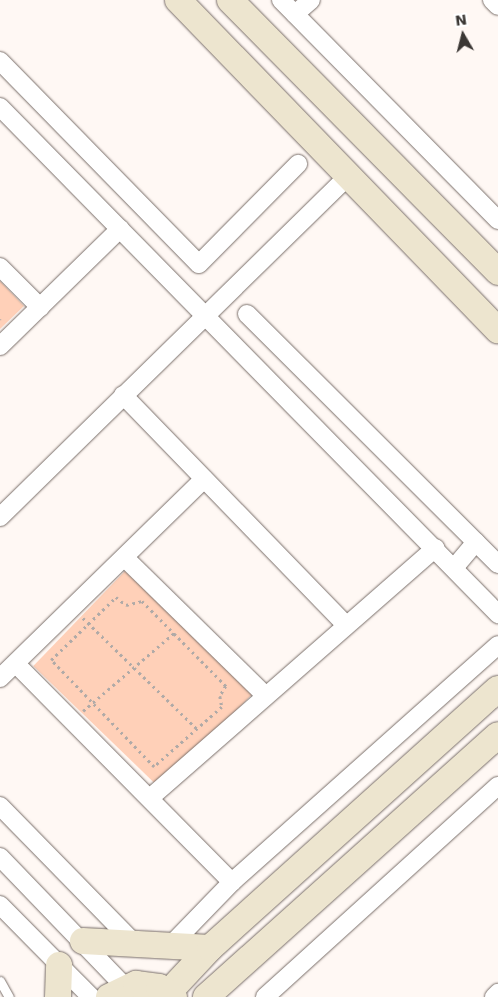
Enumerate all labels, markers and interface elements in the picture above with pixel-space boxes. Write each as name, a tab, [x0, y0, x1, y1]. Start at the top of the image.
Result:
north arrow	[438, 10, 488, 60]
text: N	[454, 11, 468, 29]

